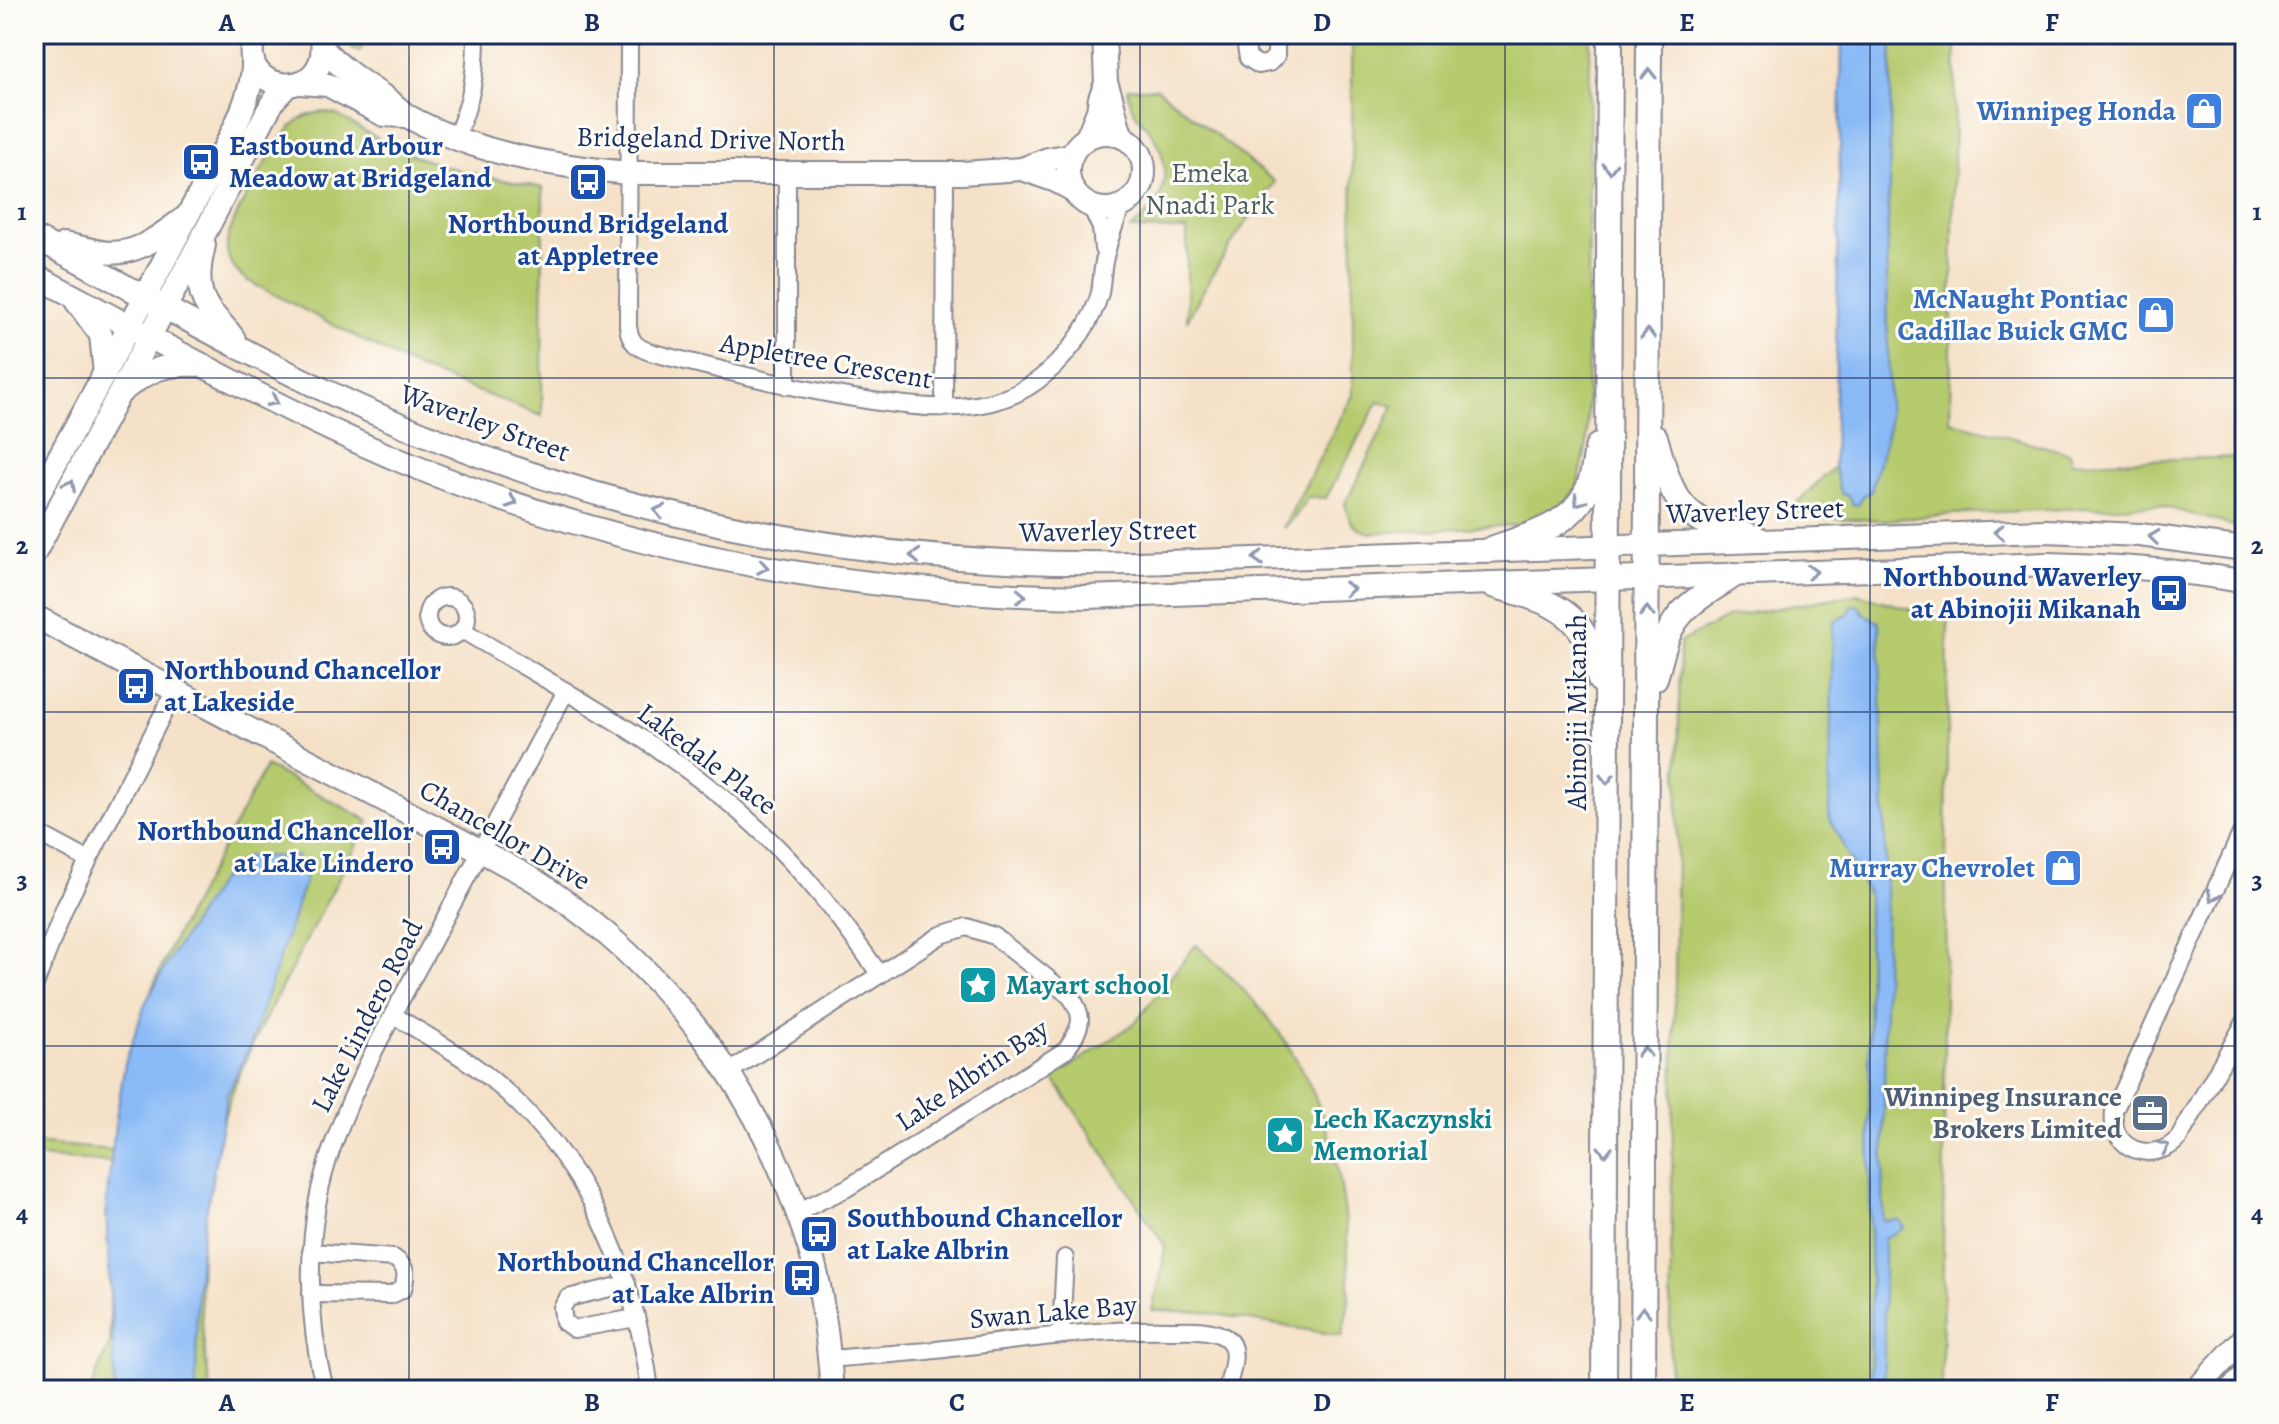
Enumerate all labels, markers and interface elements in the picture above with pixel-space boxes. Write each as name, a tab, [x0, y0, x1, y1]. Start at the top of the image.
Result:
text: A	[218, 5, 236, 40]
text: B	[584, 5, 600, 40]
text: C	[949, 5, 965, 40]
text: D	[1313, 5, 1331, 40]
text: E	[1679, 5, 1695, 40]
text: F	[2045, 5, 2059, 40]
one-way arrow	[1640, 67, 1658, 80]
shop icon: Winnipeg Honda	[2183, 90, 2225, 132]
place label: Winnipeg Honda	[1976, 92, 2176, 130]
street label: Bridgeland Drive North	[576, 118, 846, 160]
place label: Eastbound Arbour Meadow at Bridgeland	[229, 127, 493, 197]
bus stop icon: Eastbound Arbour Meadow at Bridgeland	[180, 141, 222, 183]
park label: Emeka Nnadi Park	[1145, 154, 1275, 224]
bus stop icon: Northbound Bridgeland at Appletree	[567, 161, 609, 203]
one-way arrow	[1601, 162, 1619, 175]
text: 1	[17, 194, 27, 229]
text: 1	[2252, 194, 2262, 229]
place label: Northbound Bridgeland at Appletree	[448, 205, 729, 275]
place label: McNaught Pontiac Cadillac Buick GMC	[1898, 280, 2128, 350]
shop icon: McNaught Pontiac Cadillac Buick GMC	[2135, 294, 2177, 336]
street label: Appletree Crescent	[716, 323, 935, 398]
one-way arrow	[1639, 327, 1657, 340]
street label: Waverley Street	[394, 374, 575, 471]
one-way arrow	[264, 391, 279, 406]
one-way arrow	[61, 479, 76, 493]
street label: Waverley Street	[1664, 489, 1845, 533]
one-way arrow	[504, 493, 518, 509]
one-way arrow	[1574, 493, 1589, 507]
one-way arrow	[652, 504, 666, 521]
street label: Waverley Street	[1018, 510, 1197, 552]
one-way arrow	[1992, 523, 2005, 541]
text: 2	[16, 528, 29, 563]
text: 2	[2251, 528, 2264, 563]
one-way arrow	[2148, 529, 2161, 546]
one-way arrow	[908, 547, 921, 564]
one-way arrow	[1251, 550, 1264, 567]
one-way arrow	[756, 558, 770, 575]
place label: Northbound Waverley at Abinojii Mikanah	[1883, 558, 2142, 628]
one-way arrow	[1806, 563, 1819, 580]
bus stop icon: Northbound Waverley at Abinojii Mikanah	[2148, 572, 2190, 614]
one-way arrow	[1343, 580, 1356, 597]
one-way arrow	[1015, 587, 1028, 604]
one-way arrow	[1638, 605, 1656, 618]
street label: Abinojii Mikanah	[1558, 614, 1596, 811]
place label: Northbound Chancellor at Lakeside	[164, 651, 441, 721]
bus stop icon: Northbound Chancellor at Lakeside	[115, 665, 157, 707]
street label: Lakedale Place	[629, 694, 785, 824]
street label: Chancellor Drive	[413, 771, 597, 899]
one-way arrow	[1598, 773, 1616, 786]
place label: Northbound Chancellor at Lake Lindero	[137, 812, 414, 882]
bus stop icon: Northbound Chancellor at Lake Lindero	[421, 826, 463, 868]
shop icon: Murray Chevrolet	[2042, 847, 2084, 889]
place label: Murray Chevrolet	[1829, 849, 2035, 887]
text: 3	[16, 862, 28, 897]
text: 3	[2251, 862, 2263, 897]
one-way arrow	[2207, 888, 2223, 903]
street label: Lake Lindero Road	[302, 912, 432, 1119]
place icon: Mayart school	[957, 964, 999, 1006]
place label: Mayart school	[1006, 966, 1170, 1004]
street label: Lake Albrin Bay	[888, 1010, 1056, 1140]
one-way arrow	[1636, 1045, 1653, 1058]
place label: Winnipeg Insurance Brokers Limited	[1883, 1078, 2123, 1148]
office icon: Winnipeg Insurance Brokers Limited	[2129, 1092, 2171, 1134]
place label: Lech Kaczynski Memorial	[1313, 1100, 1492, 1170]
place icon: Lech Kaczynski Memorial	[1264, 1114, 1306, 1156]
one-way arrow	[2155, 1141, 2170, 1157]
one-way arrow	[1596, 1145, 1614, 1158]
text: 4	[16, 1196, 28, 1231]
text: 4	[2251, 1196, 2263, 1231]
place label: Southbound Chancellor at Lake Albrin	[847, 1199, 1123, 1269]
bus stop icon: Southbound Chancellor at Lake Albrin	[798, 1213, 840, 1255]
place label: Northbound Chancellor at Lake Albrin	[497, 1243, 774, 1313]
bus stop icon: Northbound Chancellor at Lake Albrin	[781, 1257, 823, 1299]
street label: Swan Lake Bay	[968, 1286, 1139, 1338]
one-way arrow	[1634, 1305, 1652, 1318]
text: A	[218, 1385, 236, 1420]
text: B	[584, 1385, 600, 1420]
text: C	[949, 1385, 965, 1420]
text: D	[1313, 1385, 1331, 1420]
text: E	[1679, 1385, 1695, 1420]
text: F	[2045, 1385, 2059, 1420]

